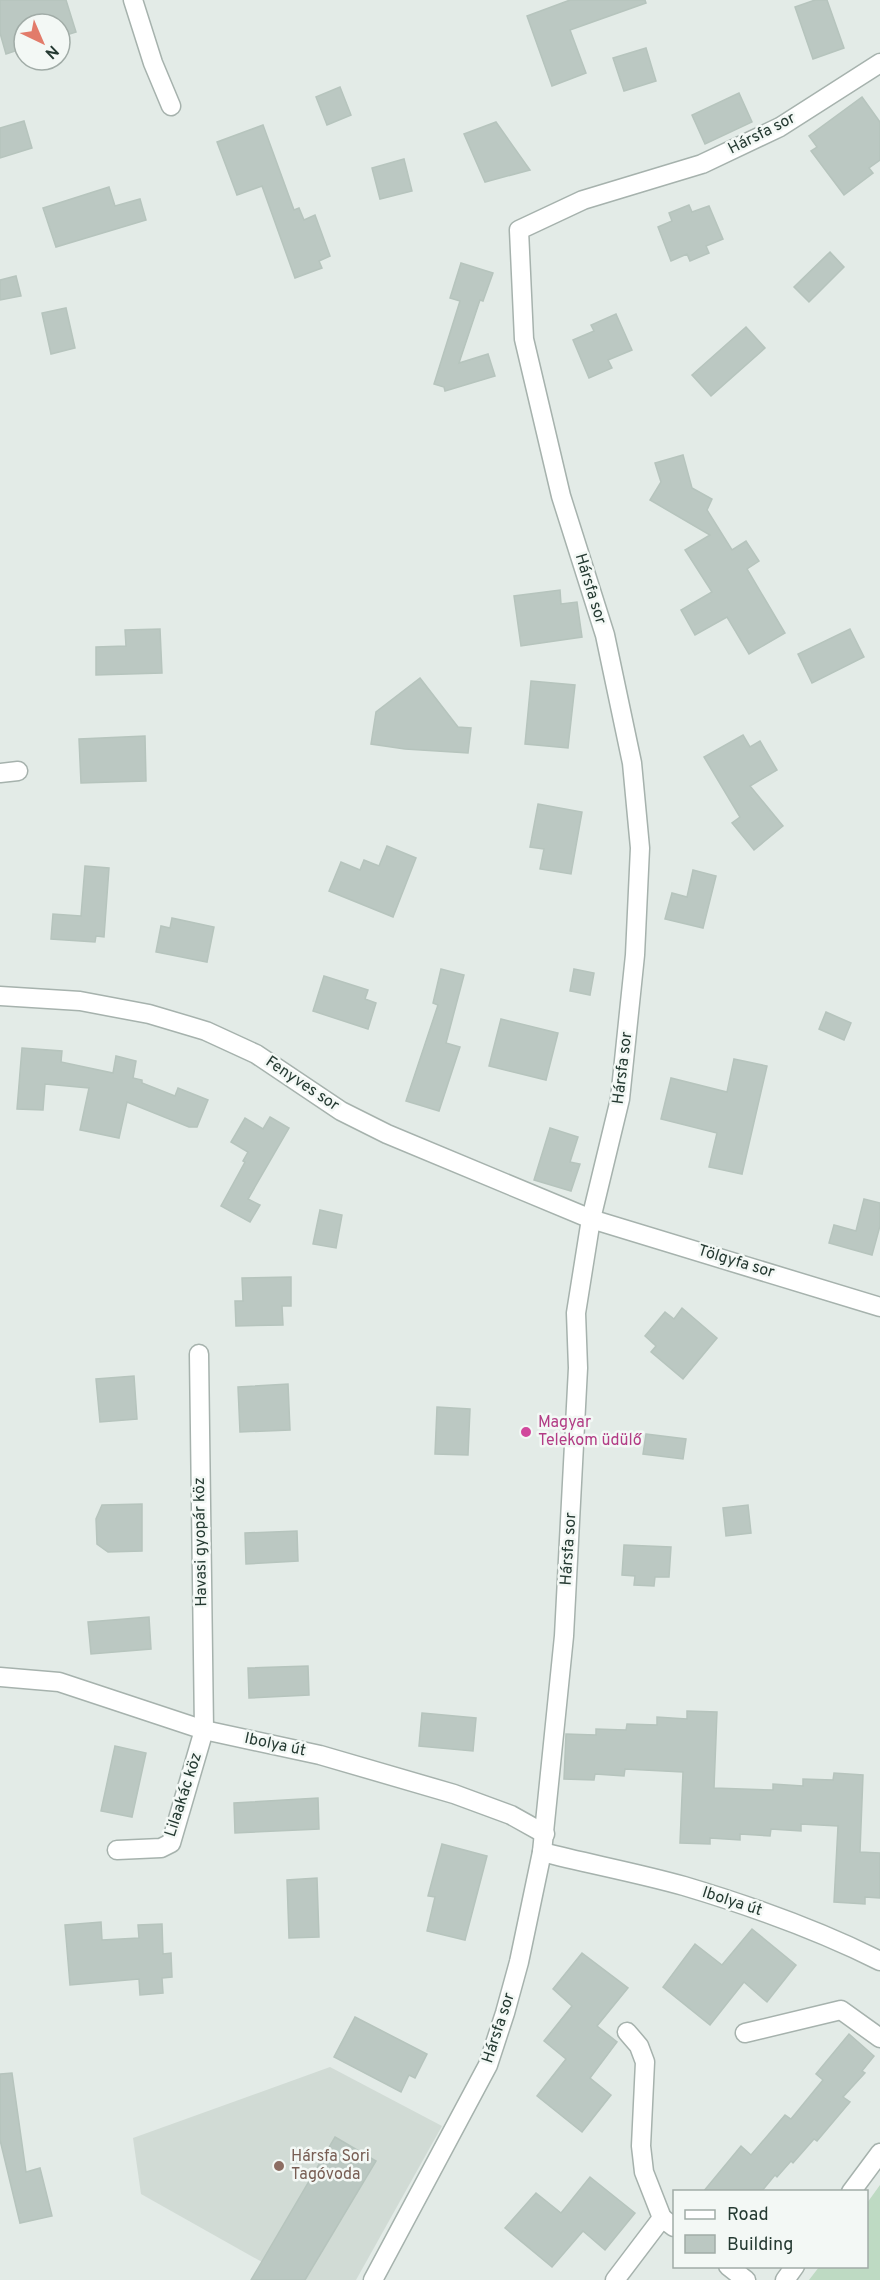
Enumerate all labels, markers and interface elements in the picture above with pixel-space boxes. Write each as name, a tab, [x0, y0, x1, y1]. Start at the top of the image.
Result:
north arrow	[12, 12, 72, 72]
text: N	[40, 40, 62, 63]
street label: Hársfa sor	[725, 109, 799, 159]
street label: Hársfa sor	[570, 551, 610, 627]
street label: Hársfa sor	[609, 1031, 637, 1105]
street label: Fenyves sor	[261, 1052, 343, 1116]
street label: Tölgyfa sor	[695, 1241, 777, 1283]
place label: Magyar Telekom üdülő	[538, 1413, 643, 1451]
marker: Magyar Telekom üdülő	[519, 1425, 533, 1439]
street label: Havasi gyopár köz	[190, 1477, 212, 1607]
street label: Hársfa sor	[556, 1512, 582, 1586]
street label: Ibolya út	[242, 1729, 308, 1761]
street label: Lilaakác köz	[161, 1750, 207, 1840]
street label: Ibolya út	[699, 1883, 765, 1921]
street label: Hársfa sor	[478, 1990, 520, 2066]
place label: Hársfa Sori Tagóvoda	[291, 2147, 370, 2185]
marker: Hársfa Sori Tagóvoda	[272, 2159, 286, 2173]
legend	[673, 2190, 868, 2268]
text: Road	[727, 2204, 769, 2227]
text: Building	[727, 2234, 793, 2257]

